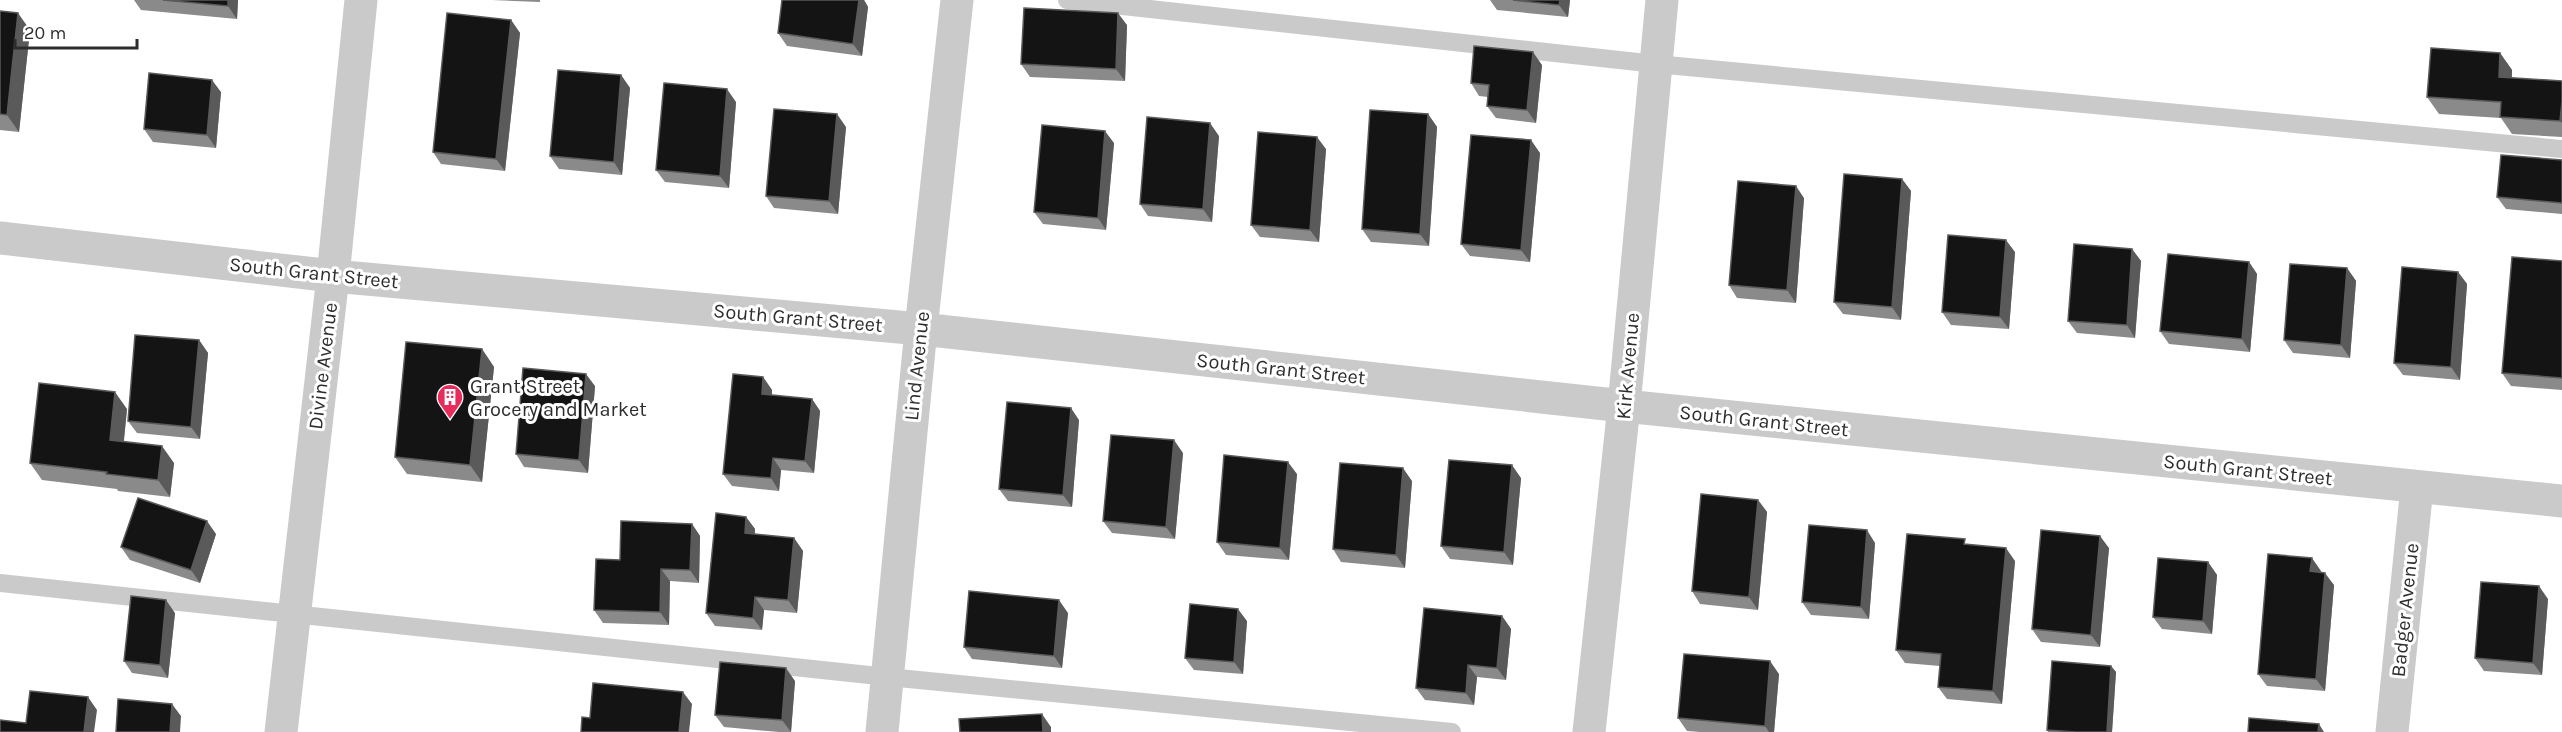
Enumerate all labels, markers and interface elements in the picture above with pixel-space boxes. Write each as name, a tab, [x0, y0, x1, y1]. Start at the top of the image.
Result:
scale bar	[15, 12, 136, 50]
text: 20 m	[24, 22, 66, 44]
street label: South Grant Street	[228, 253, 400, 293]
street label: South Grant Street	[712, 299, 884, 337]
street label: Divine Avenue	[304, 301, 342, 431]
street label: Lind Avenue	[900, 310, 934, 422]
street label: Kirk Avenue	[1612, 312, 1644, 420]
street label: South Grant Street	[1195, 349, 1367, 389]
place label: Grant Street Grocery and Market	[470, 375, 647, 421]
building icon: Grant Street Grocery and Market	[435, 382, 465, 420]
street label: South Grant Street	[1678, 401, 1850, 441]
street label: South Grant Street	[2162, 450, 2334, 490]
street label: Badger Avenue	[2387, 542, 2423, 678]

